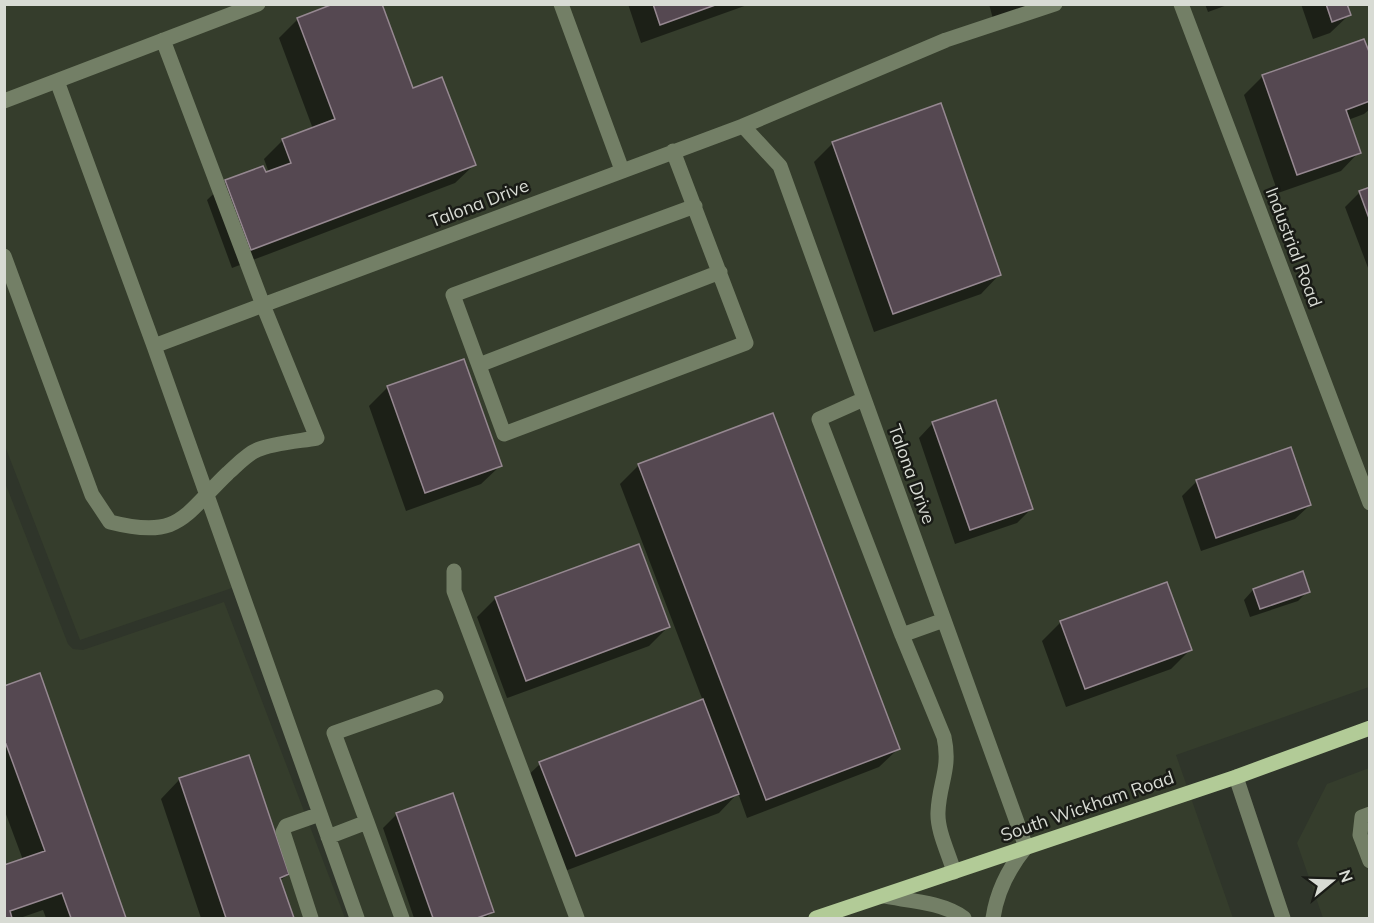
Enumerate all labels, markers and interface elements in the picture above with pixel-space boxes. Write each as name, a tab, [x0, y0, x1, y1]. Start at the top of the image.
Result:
street label: Talona Drive	[426, 174, 532, 232]
street label: Industrial Road	[1261, 184, 1327, 310]
street label: Talona Drive	[883, 421, 941, 527]
street label: South Wickham Road	[997, 766, 1177, 846]
north arrow	[1302, 851, 1362, 911]
text: N	[1335, 867, 1358, 885]

